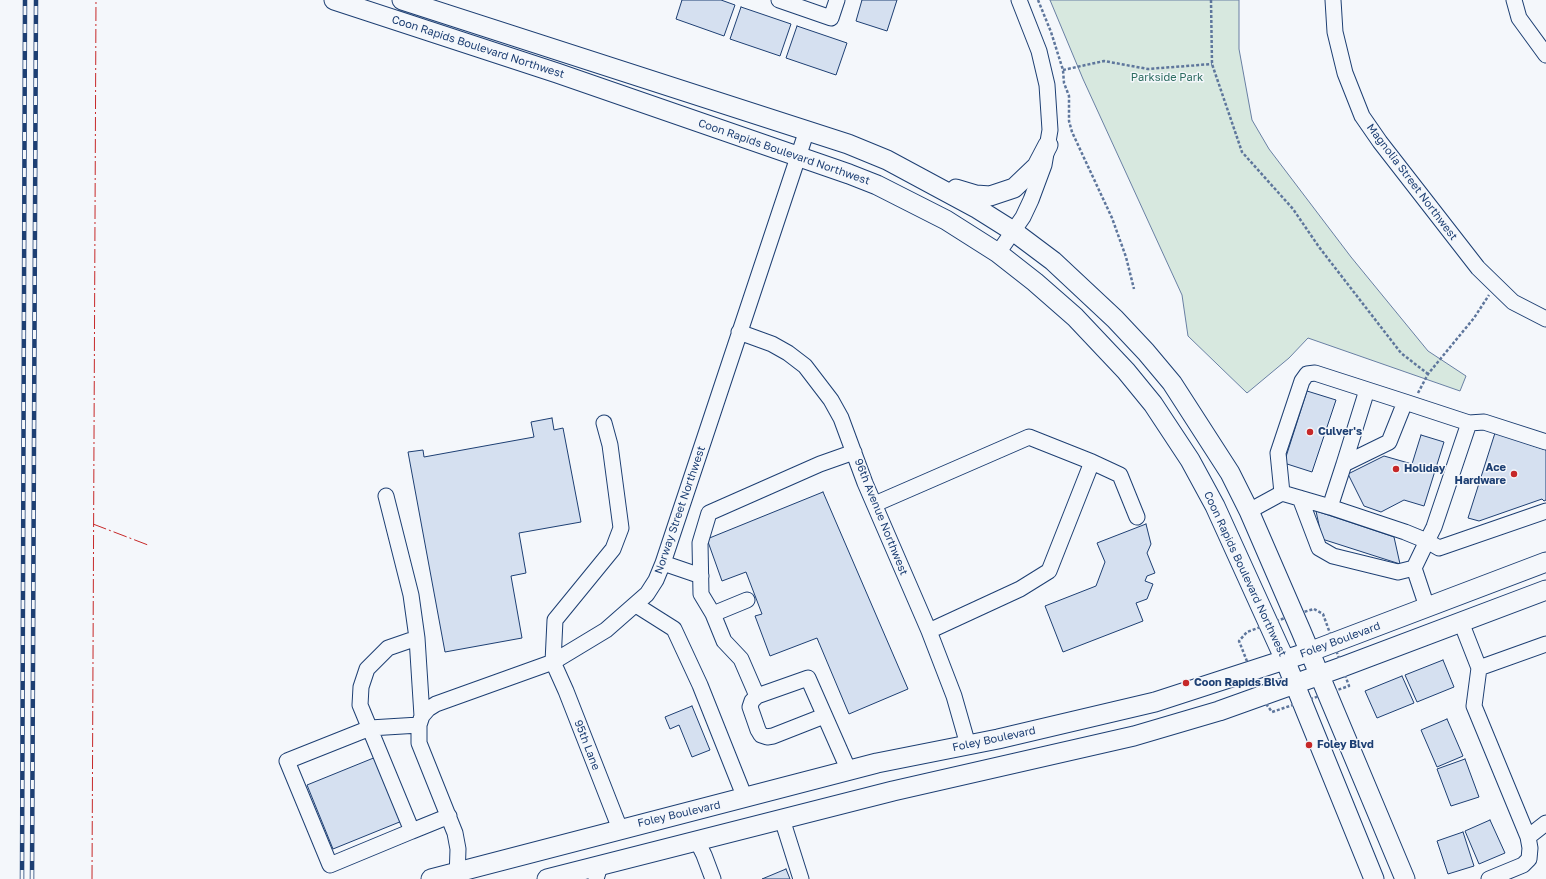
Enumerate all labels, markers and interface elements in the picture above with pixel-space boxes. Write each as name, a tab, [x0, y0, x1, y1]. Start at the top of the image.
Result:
street label: Coon Rapids Boulevard Northwest	[390, 13, 566, 81]
park label: Parkside Park	[1131, 71, 1203, 85]
street label: Coon Rapids Boulevard Northwest	[696, 116, 872, 188]
street label: Magnolia Street Northwest	[1364, 121, 1460, 243]
place label: Culver's	[1318, 425, 1362, 439]
marker: Culver's	[1305, 427, 1315, 437]
street label: Norway Street Northwest	[652, 444, 708, 576]
street label: 96th Avenue Northwest	[852, 457, 910, 577]
place label: Ace Hardware	[1455, 461, 1506, 487]
place label: Holiday	[1404, 462, 1445, 476]
marker: Holiday	[1391, 464, 1401, 474]
marker: Ace Hardware	[1509, 469, 1519, 479]
street label: Coon Rapids Boulevard Northwest	[1201, 489, 1289, 659]
street label: Foley Boulevard	[1298, 619, 1382, 661]
place label: Coon Rapids Blvd	[1194, 676, 1288, 690]
marker: Coon Rapids Blvd	[1181, 678, 1191, 688]
street label: 95th Lane	[571, 718, 603, 772]
street label: Foley Boulevard	[951, 724, 1037, 754]
place label: Foley Blvd	[1317, 738, 1374, 752]
marker: Foley Blvd	[1304, 740, 1314, 750]
street label: Foley Boulevard	[636, 798, 722, 830]

